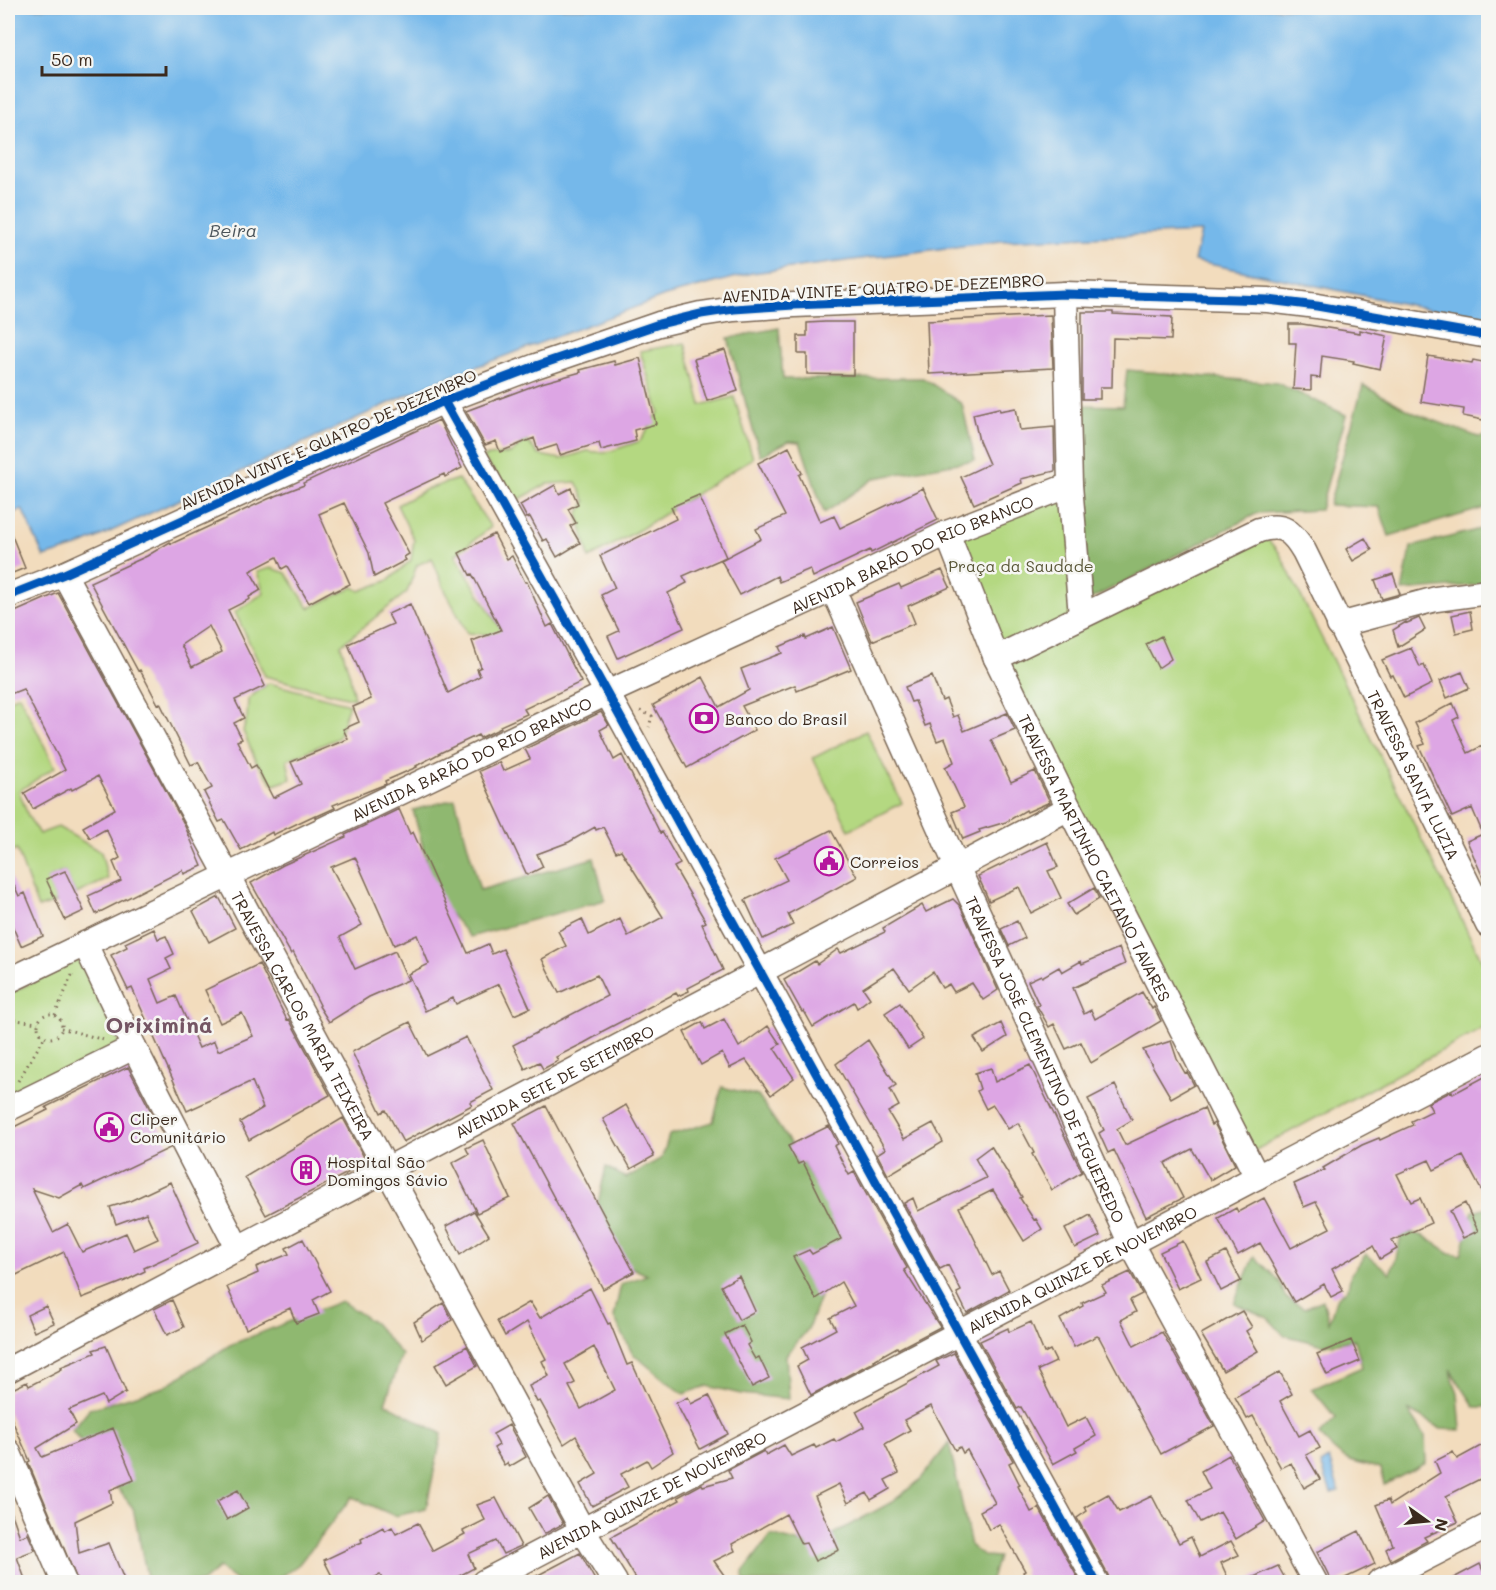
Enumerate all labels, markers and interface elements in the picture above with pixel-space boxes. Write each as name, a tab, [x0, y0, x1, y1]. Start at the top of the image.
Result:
scale bar	[42, 39, 166, 77]
text: 50 m	[51, 47, 93, 71]
water label: Beira	[209, 218, 257, 242]
street label: AVENIDA VINTE E QUATRO DE DEZEMBRO	[721, 269, 1045, 307]
street label: AVENIDA VINTE E QUATRO DE DEZEMBRO	[176, 364, 480, 514]
street label: AVENIDA BARÃO DO RIO BRANCO	[787, 490, 1036, 618]
park label: Praça da Saudade	[948, 555, 1094, 576]
street label: TRAVESSA SANTA LUZIA	[1363, 686, 1465, 863]
street label: AVENIDA BARÃO DO RIO BRANCO	[347, 691, 595, 825]
bank icon: Banco do Brasil	[688, 702, 720, 734]
place label: Banco do Brasil	[725, 708, 847, 729]
street label: TRAVESSA MARTINHO CAETANO TAVARES	[1014, 710, 1176, 1005]
public building icon: Correios	[813, 845, 845, 877]
place label: Correios	[850, 851, 919, 872]
street label: TRAVESSA CARLOS MARIA TEIXEIRA	[227, 887, 379, 1143]
street label: TRAVESSA JOSÉ CLEMENTINO DE FIGUEIREDO	[961, 892, 1130, 1226]
district label: Oriximiná	[106, 1010, 212, 1039]
street label: AVENIDA SETE DE SETEMBRO	[451, 1019, 657, 1142]
place label: Cliper Comunitário	[130, 1108, 226, 1147]
public building icon: Cliper Comunitário	[93, 1111, 125, 1143]
place label: Hospital São Domingos Sávio	[327, 1151, 447, 1190]
building icon: Hospital São Domingos Sávio	[290, 1154, 322, 1186]
street label: AVENIDA QUINZE DE NOVEMBRO	[964, 1200, 1200, 1338]
street label: AVENIDA QUINZE DE NOVEMBRO	[533, 1426, 770, 1563]
north arrow	[1397, 1491, 1457, 1551]
text: N	[1430, 1516, 1454, 1534]

